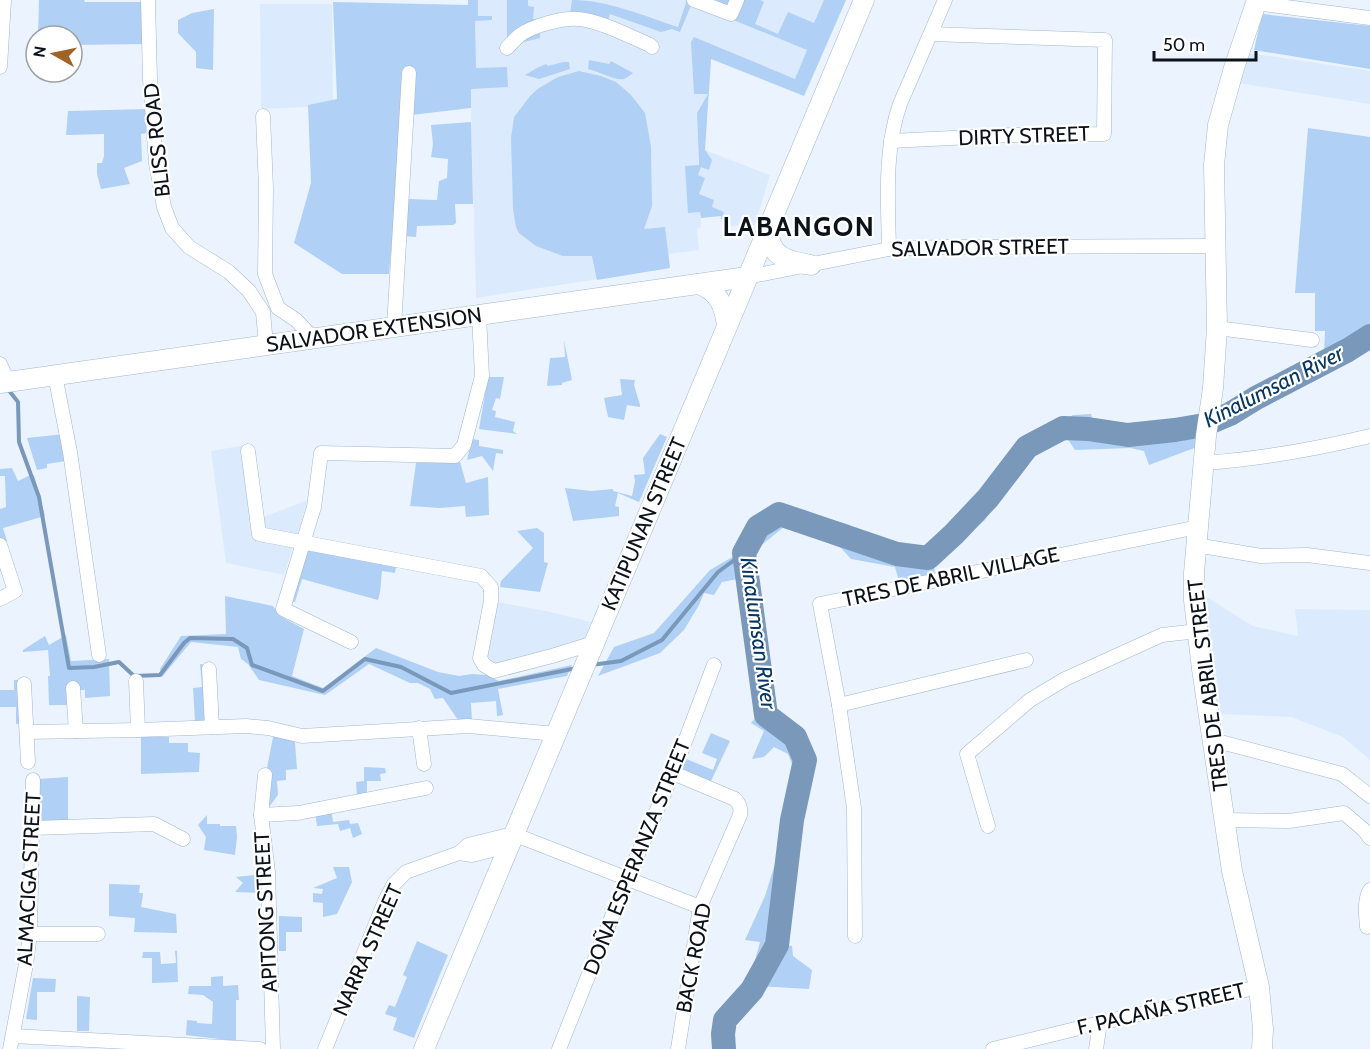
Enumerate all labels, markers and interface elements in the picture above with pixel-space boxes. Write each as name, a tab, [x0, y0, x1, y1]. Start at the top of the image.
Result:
north arrow	[24, 24, 84, 84]
scale bar	[1154, 24, 1256, 62]
text: 50 m	[1163, 34, 1205, 56]
text: N	[29, 45, 50, 59]
street label: BLISS ROAD	[138, 82, 175, 198]
street label: DIRTY STREET	[958, 121, 1090, 150]
district label: LABANGON	[723, 210, 875, 243]
street label: SALVADOR STREET	[891, 233, 1069, 262]
street label: SALVADOR EXTENSION	[265, 302, 483, 357]
water label: Kinalumsan River	[1199, 339, 1349, 433]
street label: KATIPUNAN STREET	[596, 434, 691, 614]
street label: TRES DE ABRIL VILLAGE	[840, 541, 1061, 612]
water label: Kinalumsan River	[734, 555, 783, 712]
street label: TRES DE ABRIL STREET	[1182, 578, 1233, 793]
street label: DOÑA ESPERANZA STREET	[577, 735, 695, 978]
street label: ALMACIGA STREET	[11, 792, 46, 966]
street label: APITONG STREET	[249, 831, 282, 993]
street label: NARRA STREET	[327, 880, 408, 1019]
street label: BACK ROAD	[671, 901, 716, 1015]
street label: F. PACAÑA STREET	[1074, 976, 1247, 1040]

